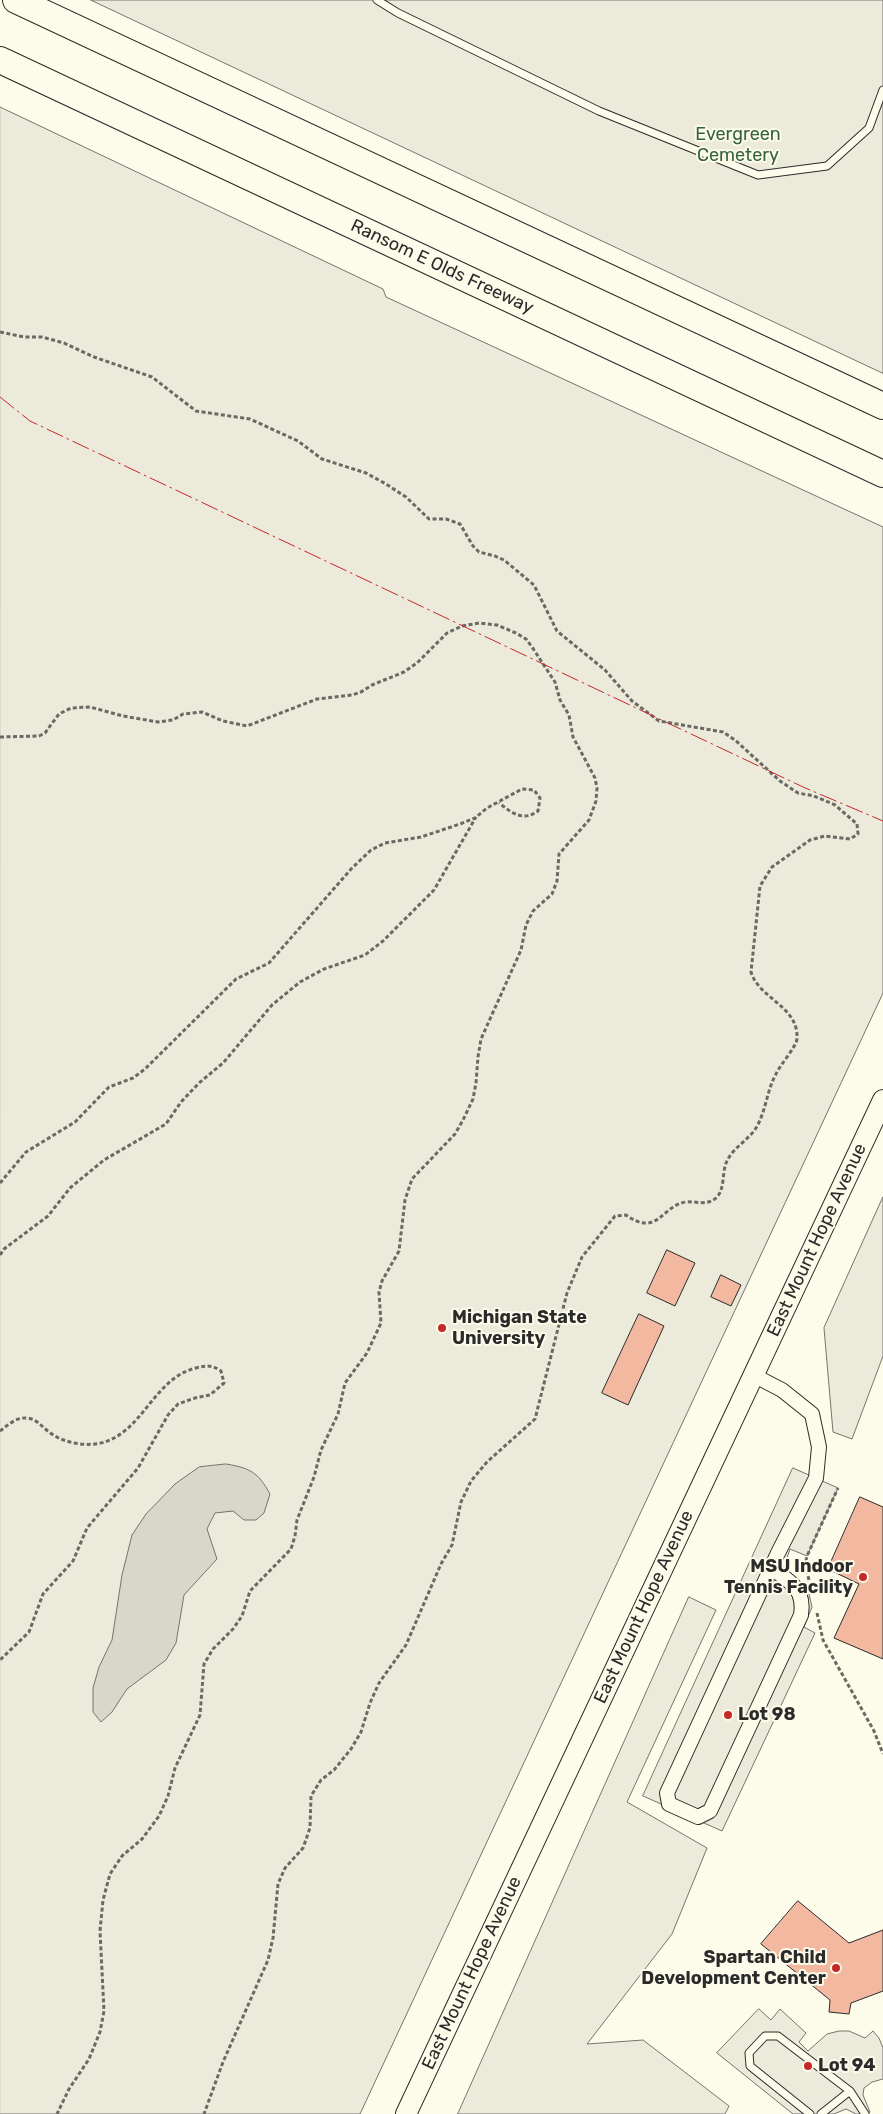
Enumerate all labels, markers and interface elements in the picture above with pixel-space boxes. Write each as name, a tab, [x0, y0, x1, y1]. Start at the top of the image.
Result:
park label: Evergreen Cemetery	[695, 124, 781, 166]
street label: Ransom E Olds Freeway	[347, 215, 537, 319]
street label: East Mount Hope Avenue	[763, 1140, 871, 1340]
place label: Michigan State University	[452, 1307, 587, 1350]
marker: Michigan State University	[436, 1322, 448, 1334]
street label: East Mount Hope Avenue	[590, 1507, 698, 1707]
place label: MSU Indoor Tennis Facility	[724, 1556, 853, 1598]
marker: MSU Indoor Tennis Facility	[857, 1571, 869, 1583]
place label: Lot 98	[738, 1704, 796, 1726]
marker: Lot 98	[722, 1709, 734, 1721]
street label: East Mount Hope Avenue	[418, 1873, 526, 2073]
place label: Spartan Child Development Center	[641, 1947, 826, 1990]
marker: Spartan Child Development Center	[830, 1962, 842, 1974]
place label: Lot 94	[818, 2055, 876, 2077]
marker: Lot 94	[802, 2060, 814, 2072]

